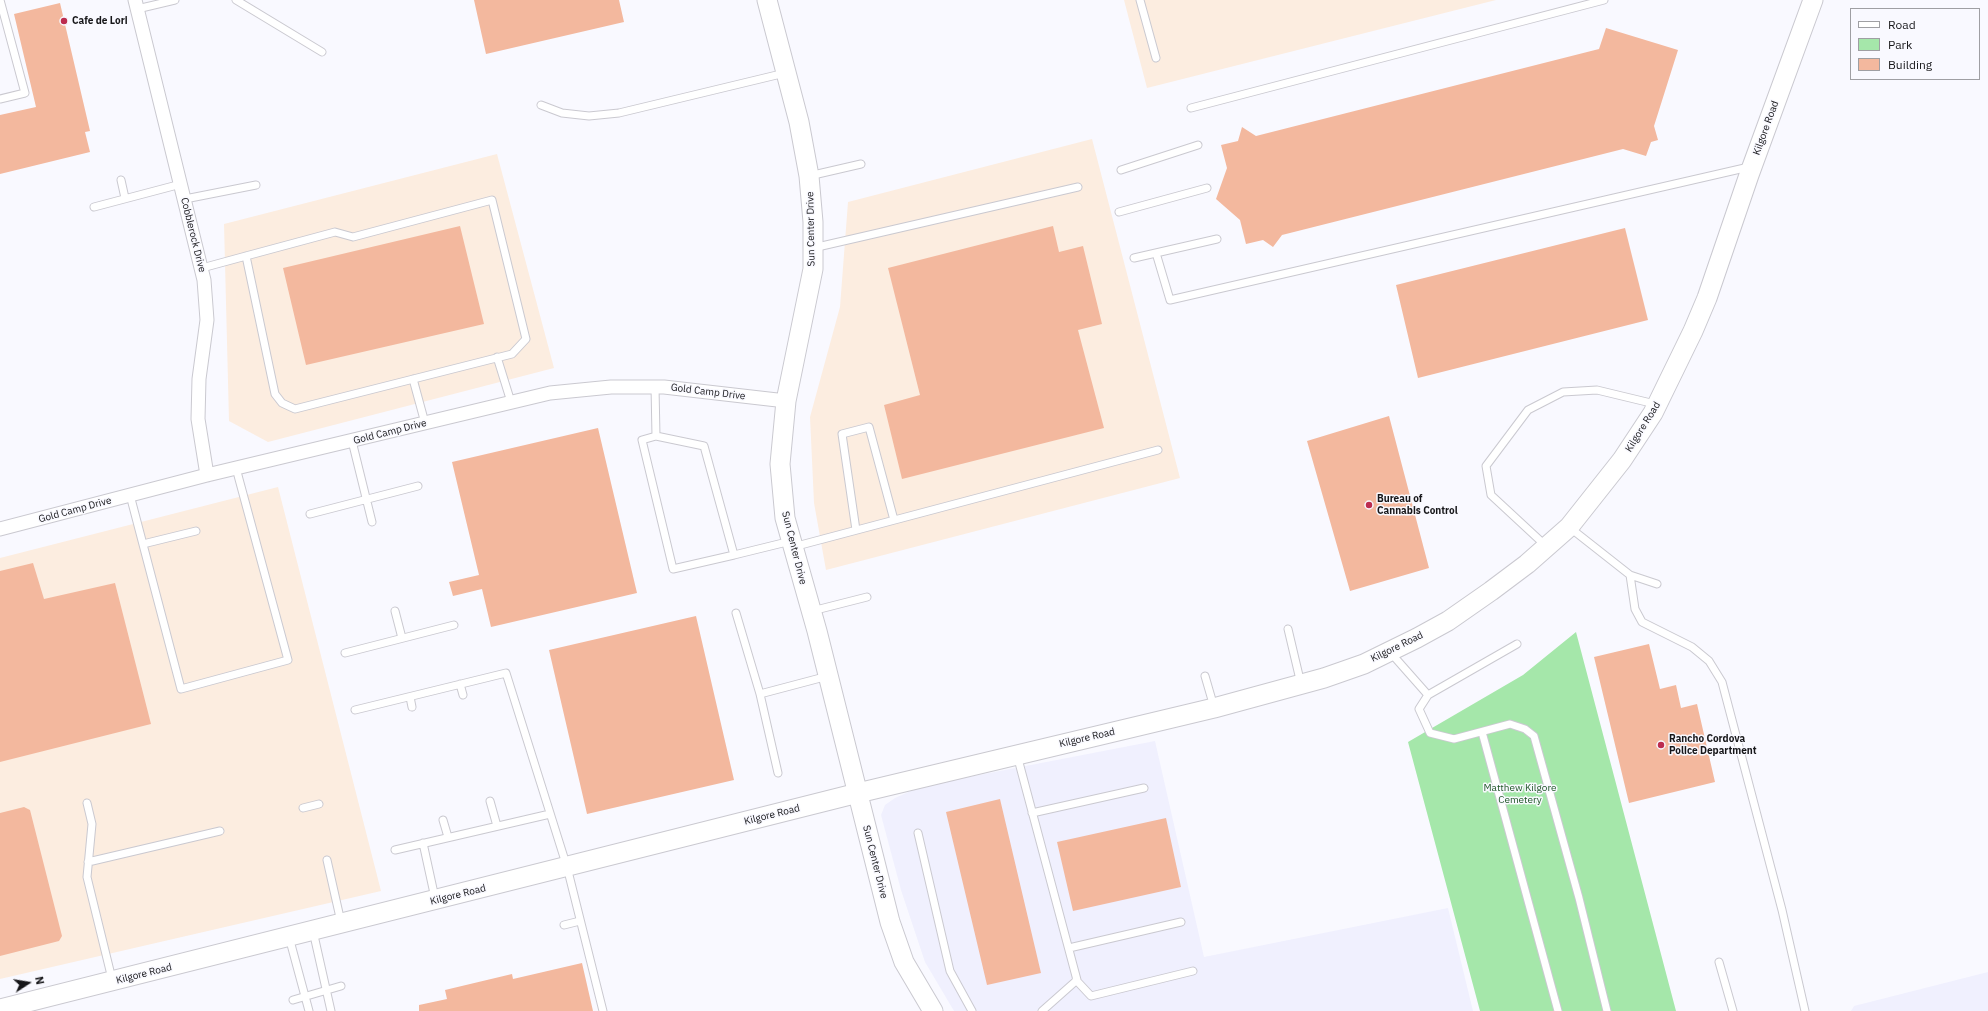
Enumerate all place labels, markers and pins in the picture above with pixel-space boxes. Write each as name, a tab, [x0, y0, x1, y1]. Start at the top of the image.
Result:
place label: Cafe de Lori	[72, 15, 128, 27]
marker: Cafe de Lori	[59, 16, 69, 26]
place label: Bureau of Cannabis Control	[1377, 493, 1458, 516]
marker: Bureau of Cannabis Control	[1364, 500, 1374, 510]
place label: Rancho Cordova Police Department	[1669, 733, 1757, 756]
marker: Rancho Cordova Police Department	[1656, 740, 1666, 750]

